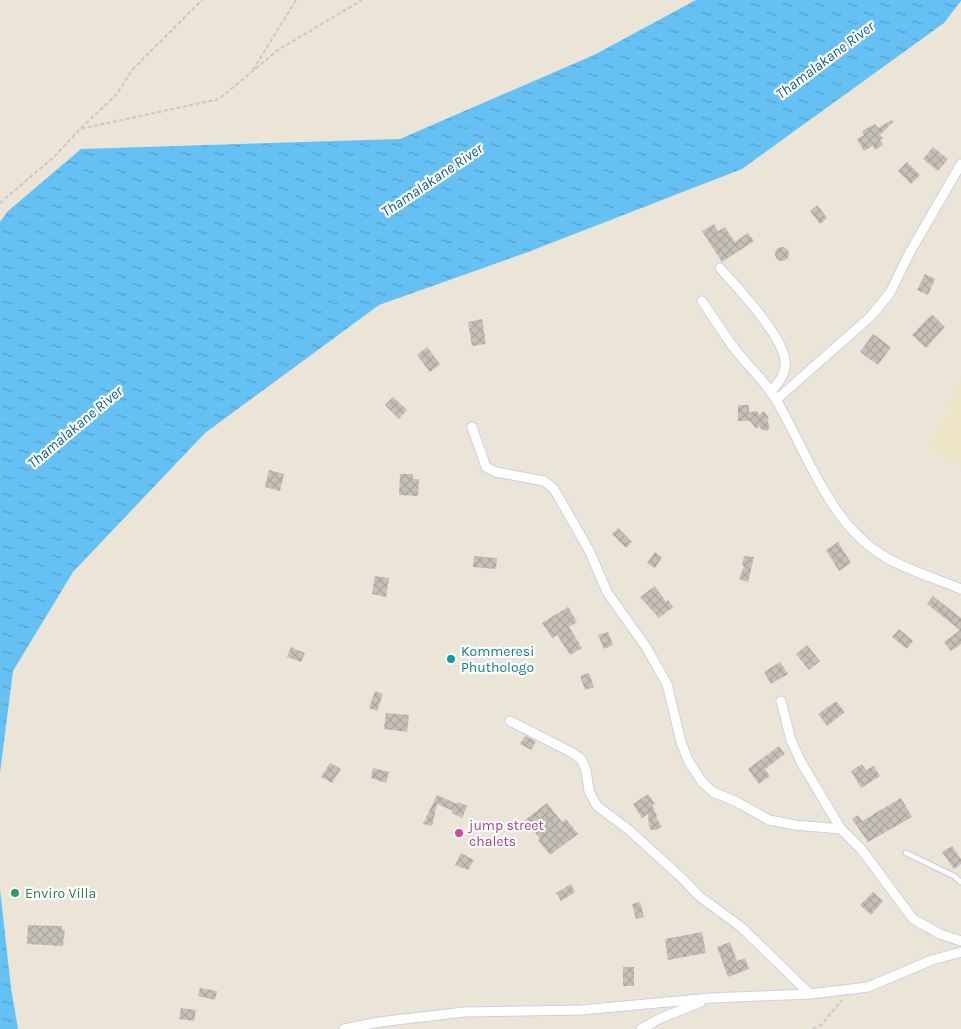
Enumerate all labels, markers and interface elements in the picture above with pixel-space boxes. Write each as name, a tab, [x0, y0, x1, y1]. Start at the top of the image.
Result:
water label: Thamalakane River	[772, 17, 878, 103]
water label: Thamalakane River	[378, 139, 487, 221]
water label: Thamalakane River	[24, 381, 127, 472]
place label: Kommeresi Phuthologo	[461, 643, 534, 676]
marker: Kommeresi Phuthologo	[445, 653, 457, 665]
place label: jump street chalets	[467, 817, 544, 850]
marker: jump street chalets	[453, 827, 465, 839]
place label: Enviro Villa	[25, 885, 96, 902]
marker: Enviro Villa	[9, 887, 21, 899]

